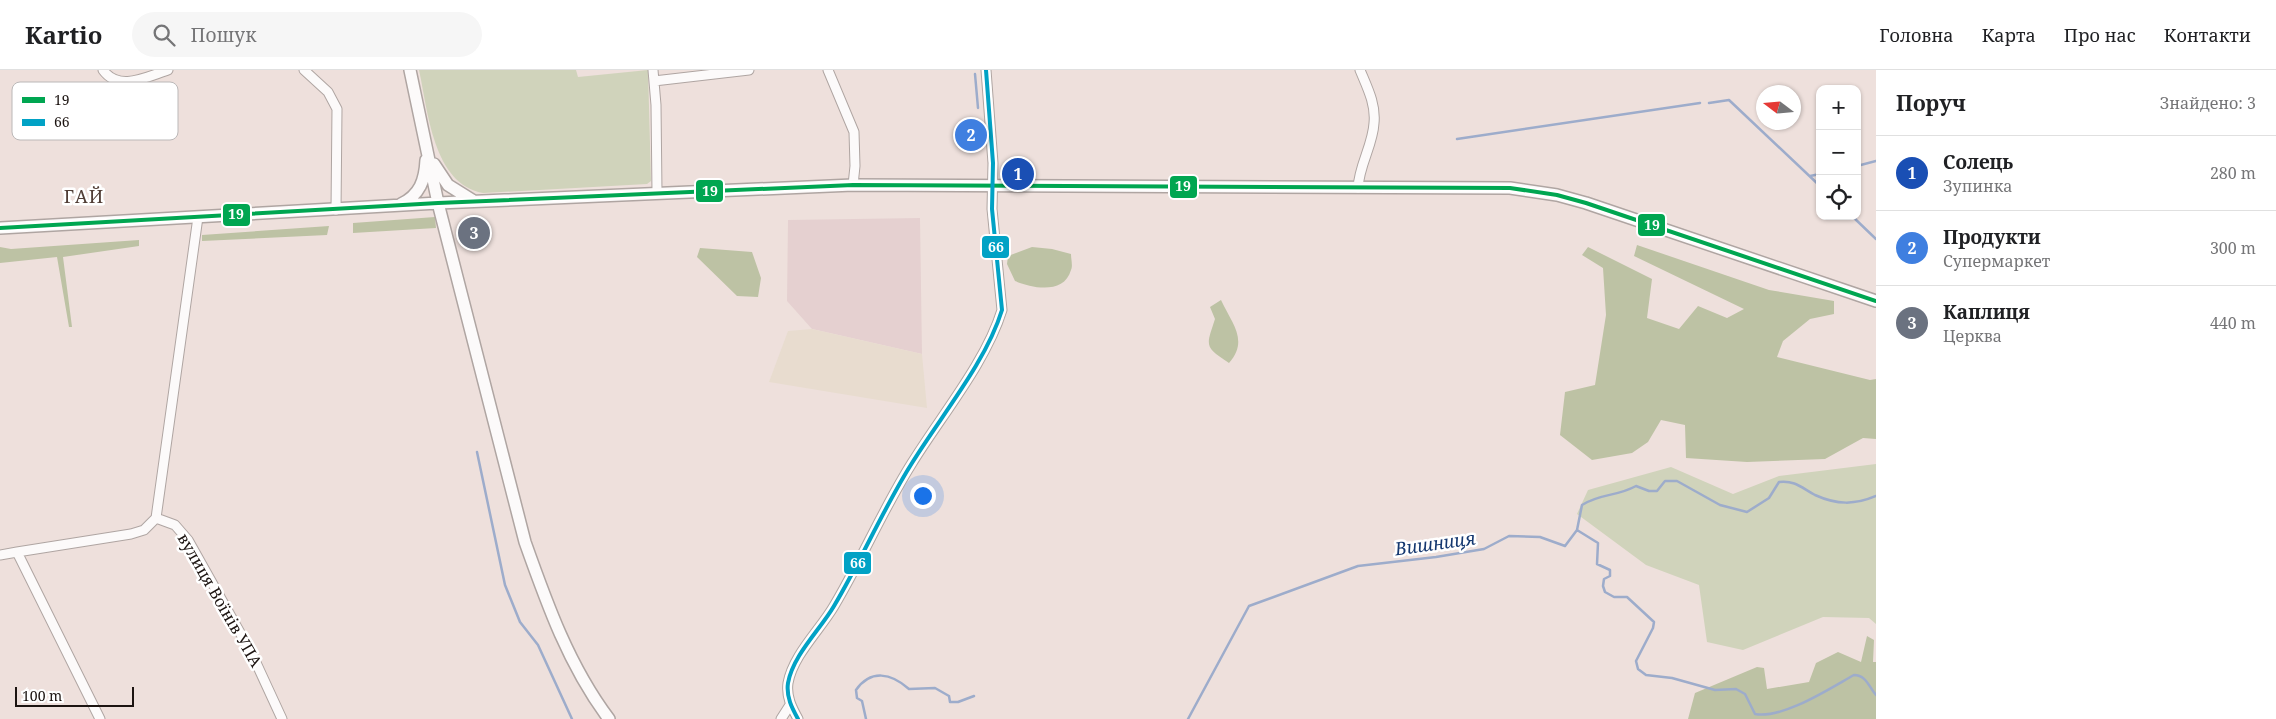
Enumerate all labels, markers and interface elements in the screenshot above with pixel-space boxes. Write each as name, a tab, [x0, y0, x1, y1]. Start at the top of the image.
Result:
search box	[132, 12, 482, 57]
text: Kartio	[25, 18, 102, 51]
icon: search	[150, 21, 178, 49]
text: Пошук	[190, 22, 256, 48]
text: Головна	[1879, 23, 1954, 47]
text: Карта	[1982, 23, 2036, 47]
text: Про нас	[2064, 23, 2136, 47]
text: Контакти	[2164, 23, 2251, 47]
legend	[12, 82, 178, 140]
north arrow	[1756, 85, 1801, 130]
map controls	[1816, 85, 1861, 220]
button: +	[1816, 85, 1861, 130]
text: Поруч	[1896, 89, 1966, 117]
text: 19	[54, 90, 70, 109]
text: Знайдено: 3	[2160, 92, 2256, 114]
text: 66	[54, 112, 70, 131]
pin: 2	[955, 116, 987, 154]
button: −	[1816, 130, 1861, 175]
text: Солець	[1943, 149, 2013, 175]
pin: 1	[1002, 155, 1034, 193]
text: 1	[1907, 162, 1917, 184]
text: 280 m	[2210, 162, 2256, 184]
line badge: 19	[1169, 175, 1198, 199]
button: locate	[1816, 175, 1861, 220]
text: Зупинка	[1943, 175, 2012, 197]
text: 19	[1175, 176, 1191, 195]
line badge: 19	[695, 179, 724, 203]
text: 19	[702, 181, 718, 200]
district label: ГАЙ	[64, 184, 104, 208]
line badge: 19	[222, 203, 251, 227]
text: 19	[228, 204, 244, 223]
line badge: 19	[1637, 213, 1666, 237]
pin: 3	[458, 214, 490, 252]
text: 19	[1644, 215, 1660, 234]
text: Продукти	[1943, 224, 2041, 250]
line badge: 66	[981, 235, 1010, 259]
text: 66	[988, 237, 1004, 256]
text: 2	[1907, 237, 1917, 259]
text: 300 m	[2210, 237, 2256, 259]
text: Супермаркет	[1943, 250, 2050, 272]
text: Каплиця	[1943, 299, 2030, 325]
text: 3	[1907, 312, 1917, 334]
text: 440 m	[2210, 312, 2256, 334]
text: Церква	[1943, 325, 2002, 347]
your location	[910, 483, 936, 509]
water label: Вишниця	[1392, 525, 1477, 561]
street label: вулиця Воїнів УПА	[173, 529, 268, 672]
line badge: 66	[843, 551, 872, 575]
text: 66	[850, 553, 866, 572]
scale bar	[15, 684, 134, 707]
text: 100 m	[22, 686, 62, 705]

